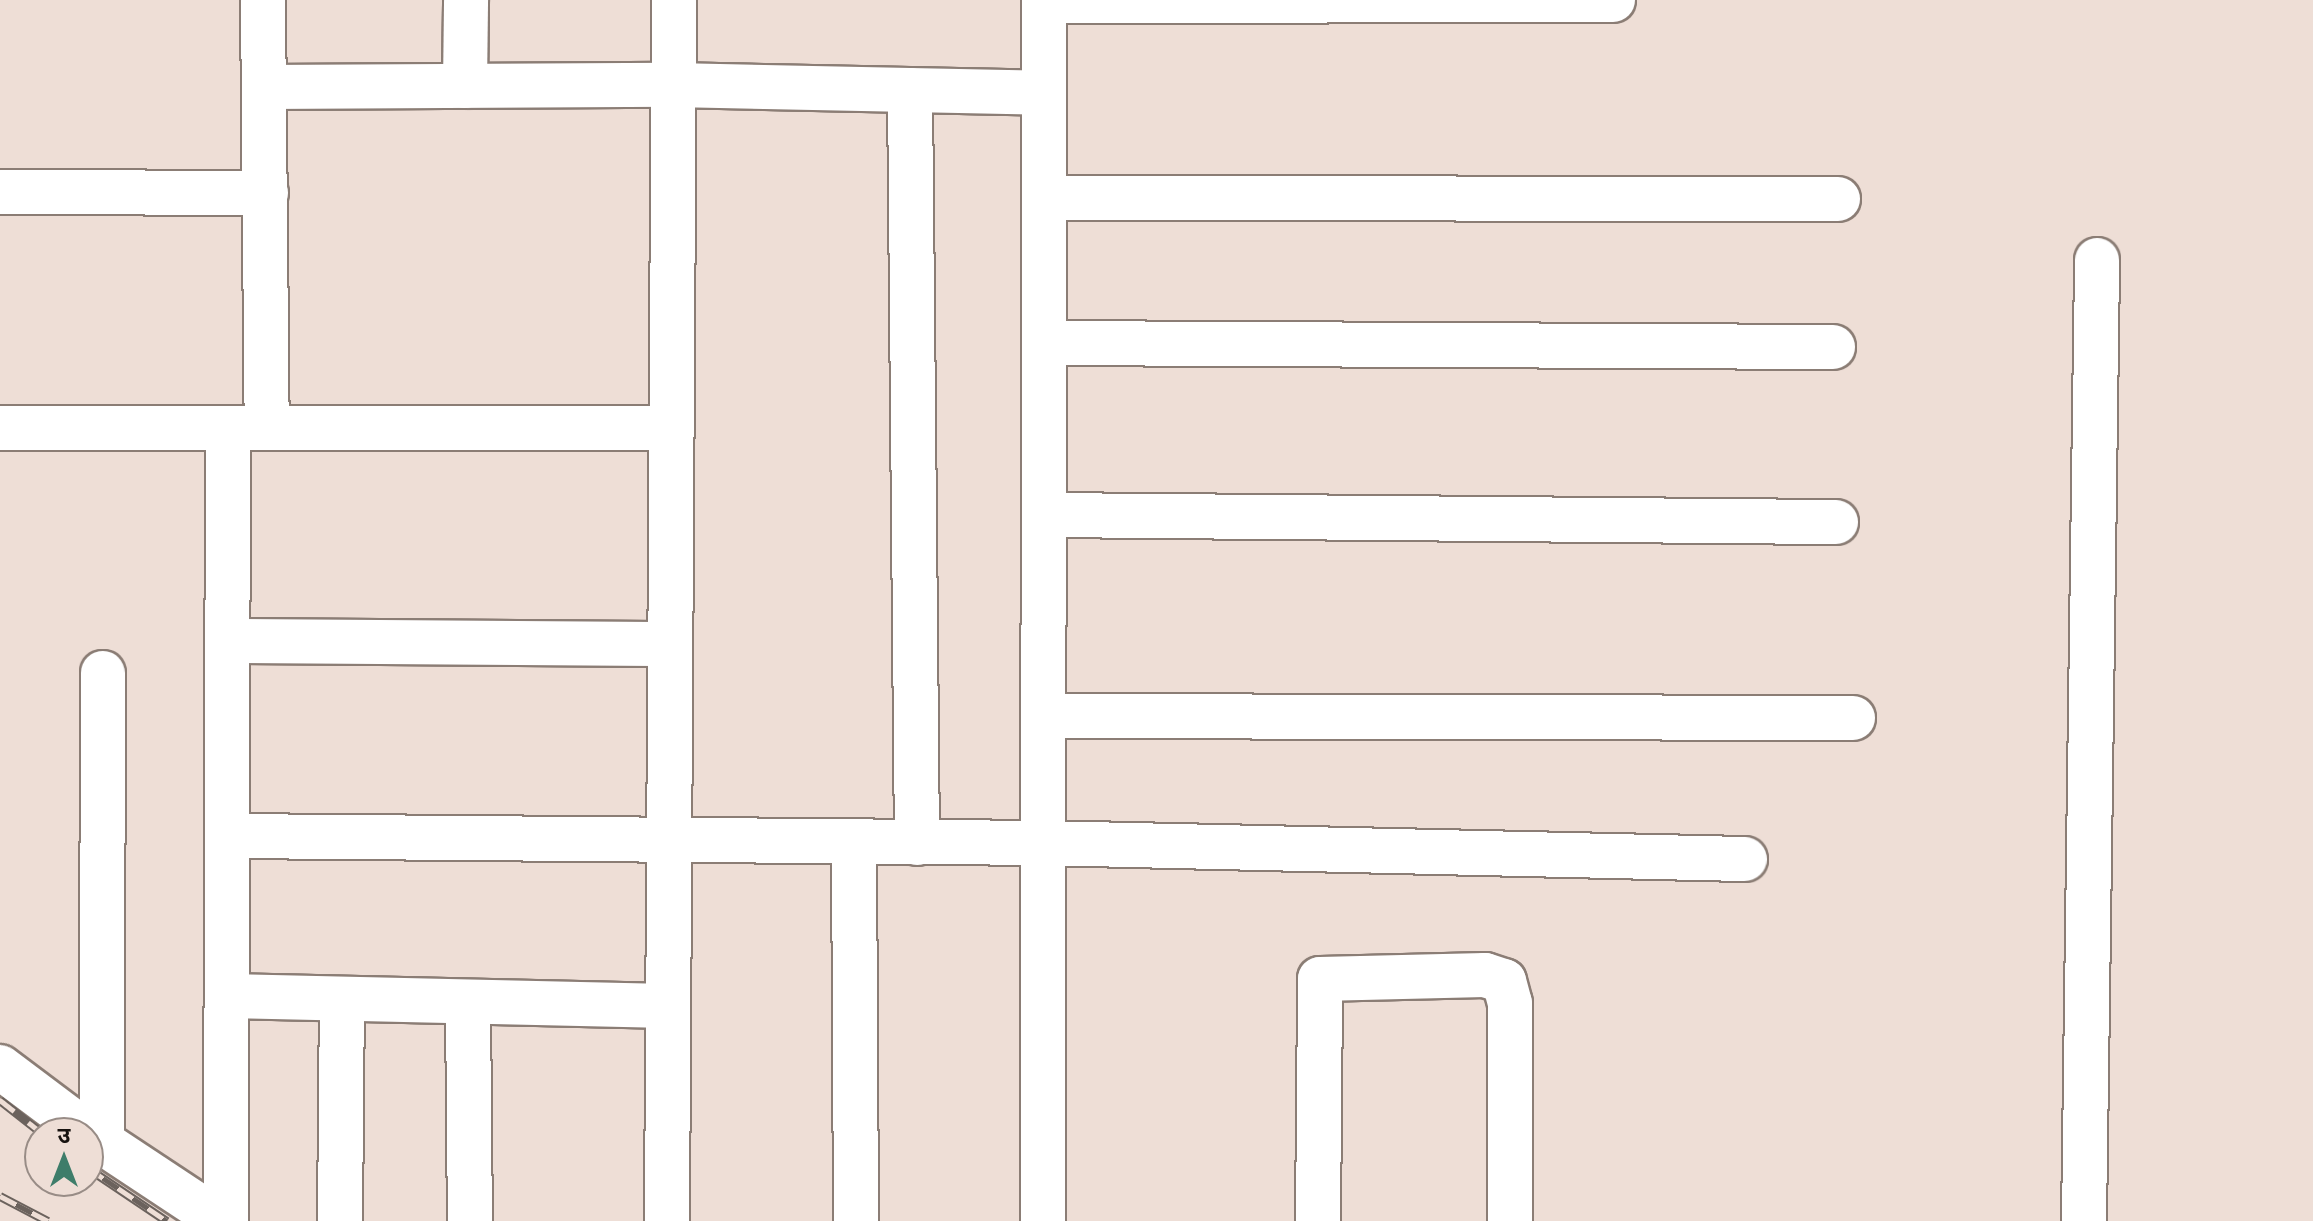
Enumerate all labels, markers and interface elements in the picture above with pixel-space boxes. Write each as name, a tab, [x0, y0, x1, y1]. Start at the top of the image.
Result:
north arrow	[24, 1117, 104, 1197]
text: उ	[58, 1121, 70, 1148]

